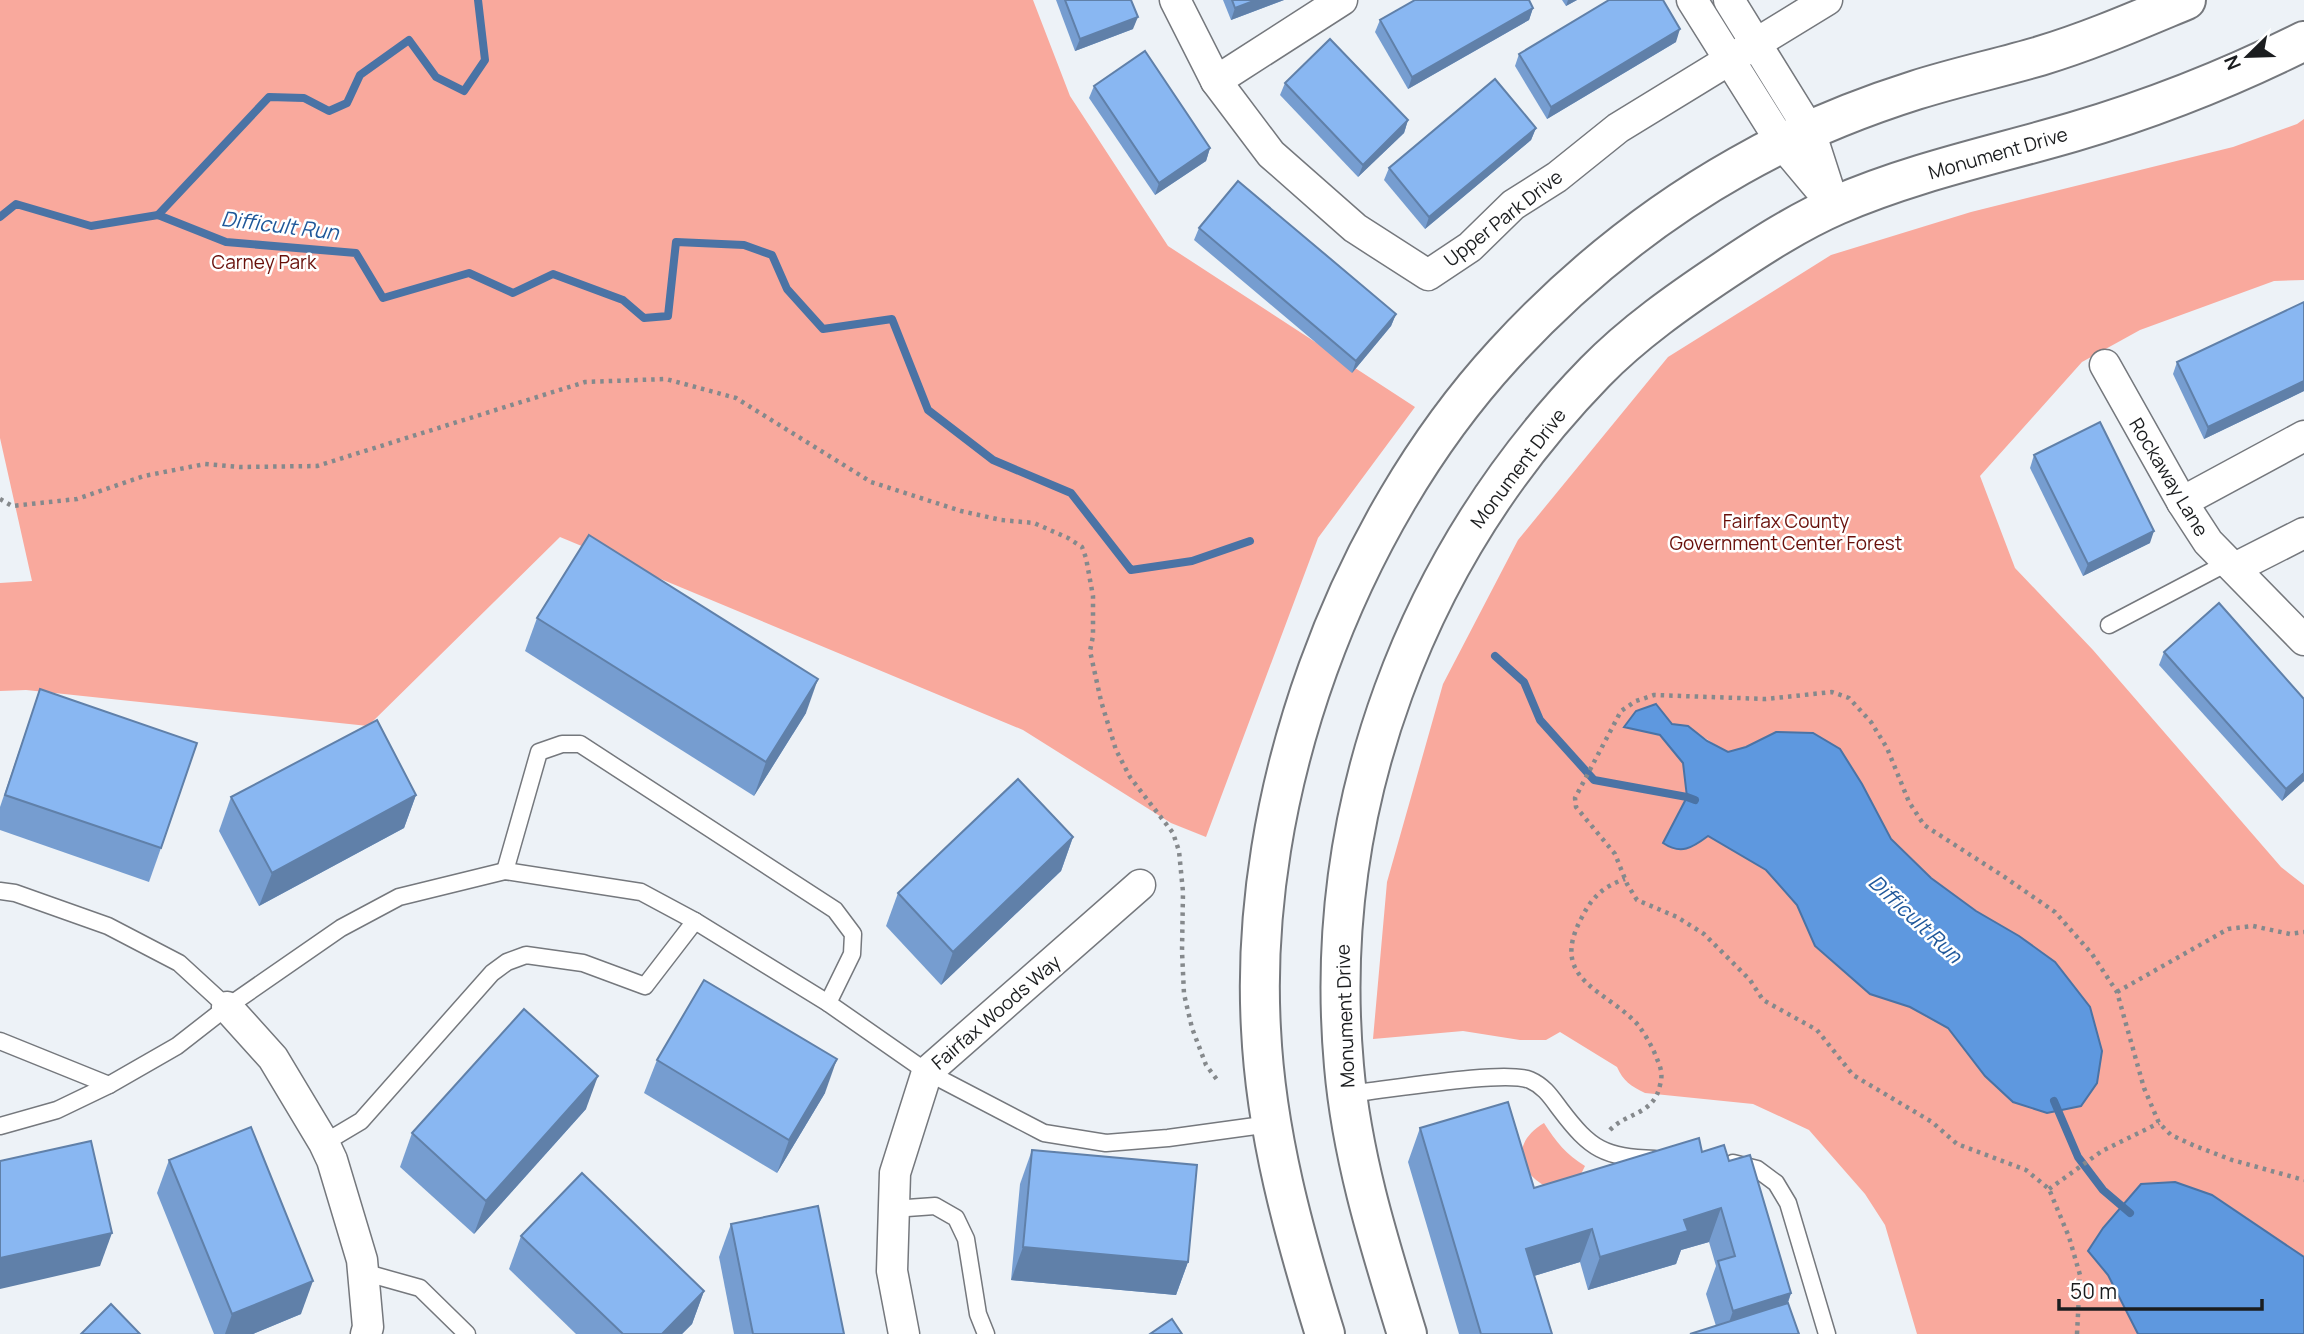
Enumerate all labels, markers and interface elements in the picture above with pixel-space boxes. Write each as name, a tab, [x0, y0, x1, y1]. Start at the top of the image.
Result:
north arrow	[2213, 21, 2283, 91]
text: N	[2218, 51, 2247, 74]
street label: Monument Drive	[1925, 121, 2071, 185]
street label: Upper Park Drive	[1438, 164, 1568, 272]
water label: Difficult Run	[220, 204, 342, 246]
park label: Carney Park	[212, 249, 317, 275]
street label: Monument Drive	[1464, 403, 1572, 533]
street label: Rockaway Lane	[2123, 413, 2215, 541]
park label: Fairfax County Government Center Forest	[1670, 508, 1902, 556]
water label: Difficult Run	[1863, 868, 1969, 970]
street label: Monument Drive	[1329, 944, 1361, 1088]
street label: Fairfax Woods Way	[926, 949, 1066, 1075]
scale bar	[2059, 1268, 2262, 1312]
text: 50 m	[2070, 1277, 2117, 1305]

